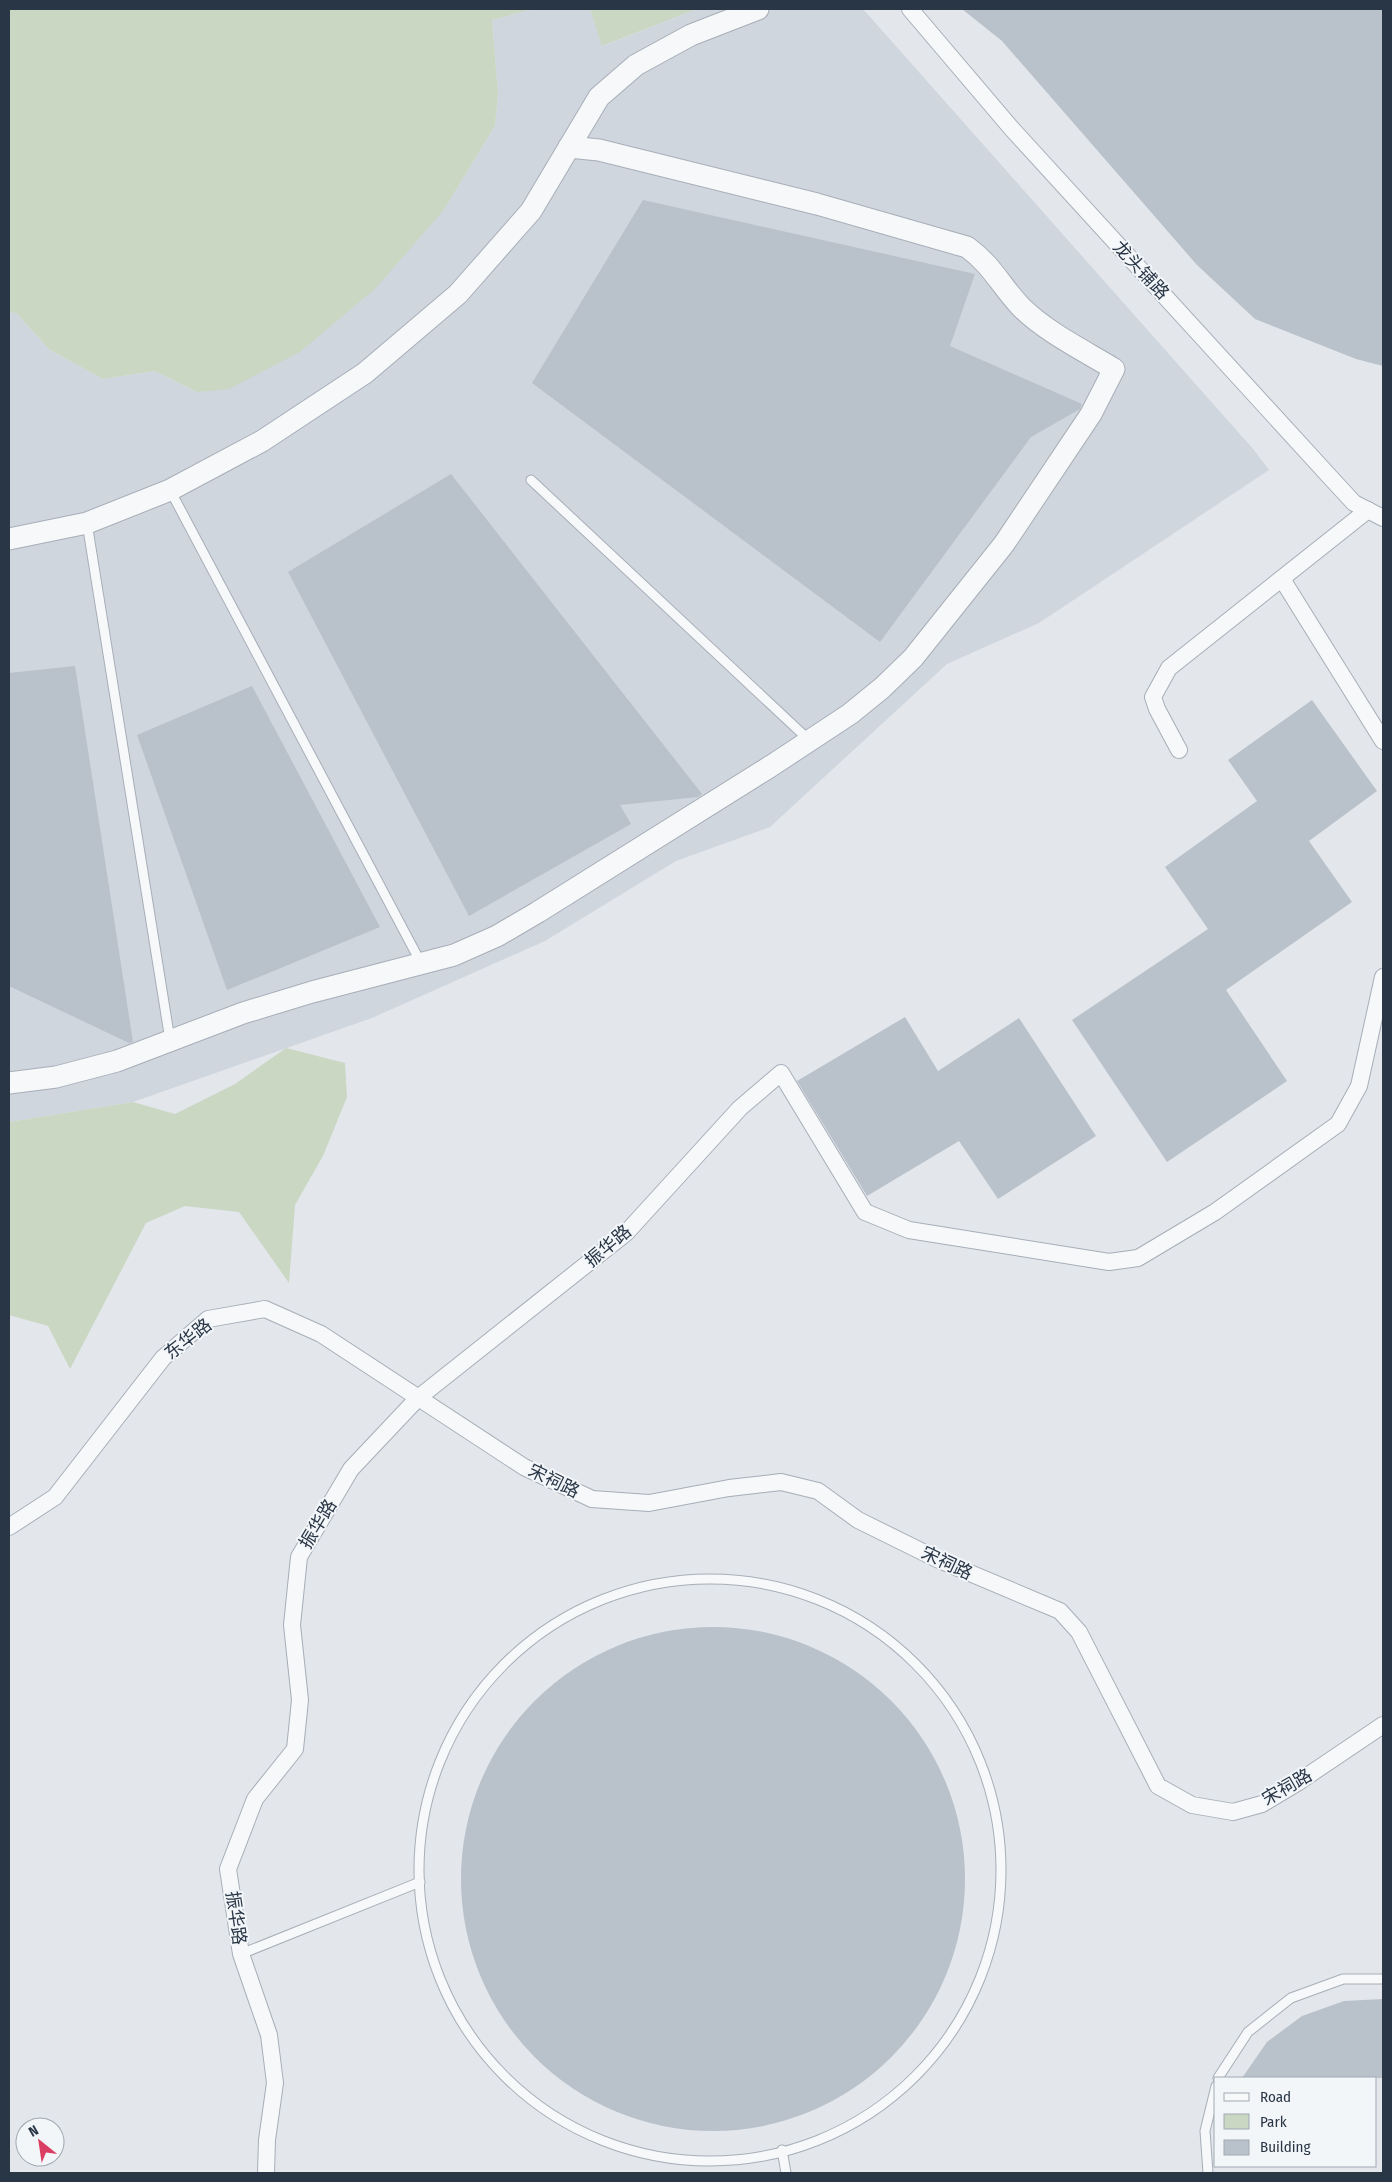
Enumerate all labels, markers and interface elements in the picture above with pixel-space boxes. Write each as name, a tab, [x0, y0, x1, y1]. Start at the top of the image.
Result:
street label: 龙头铺路	[1108, 236, 1174, 304]
street label: 振华路	[580, 1220, 636, 1272]
street label: 东华路	[160, 1314, 216, 1364]
street label: 宋祠路	[525, 1459, 583, 1503]
street label: 振华路	[295, 1495, 341, 1553]
street label: 宋祠路	[918, 1542, 976, 1584]
street label: 宋祠路	[1258, 1764, 1316, 1810]
street label: 振华路	[221, 1890, 251, 1946]
legend	[1214, 2077, 1377, 2167]
text: Road	[1260, 2088, 1291, 2106]
text: Park	[1260, 2113, 1287, 2131]
north arrow	[15, 2117, 65, 2167]
text: N	[26, 2122, 42, 2141]
text: Building	[1260, 2138, 1311, 2156]

